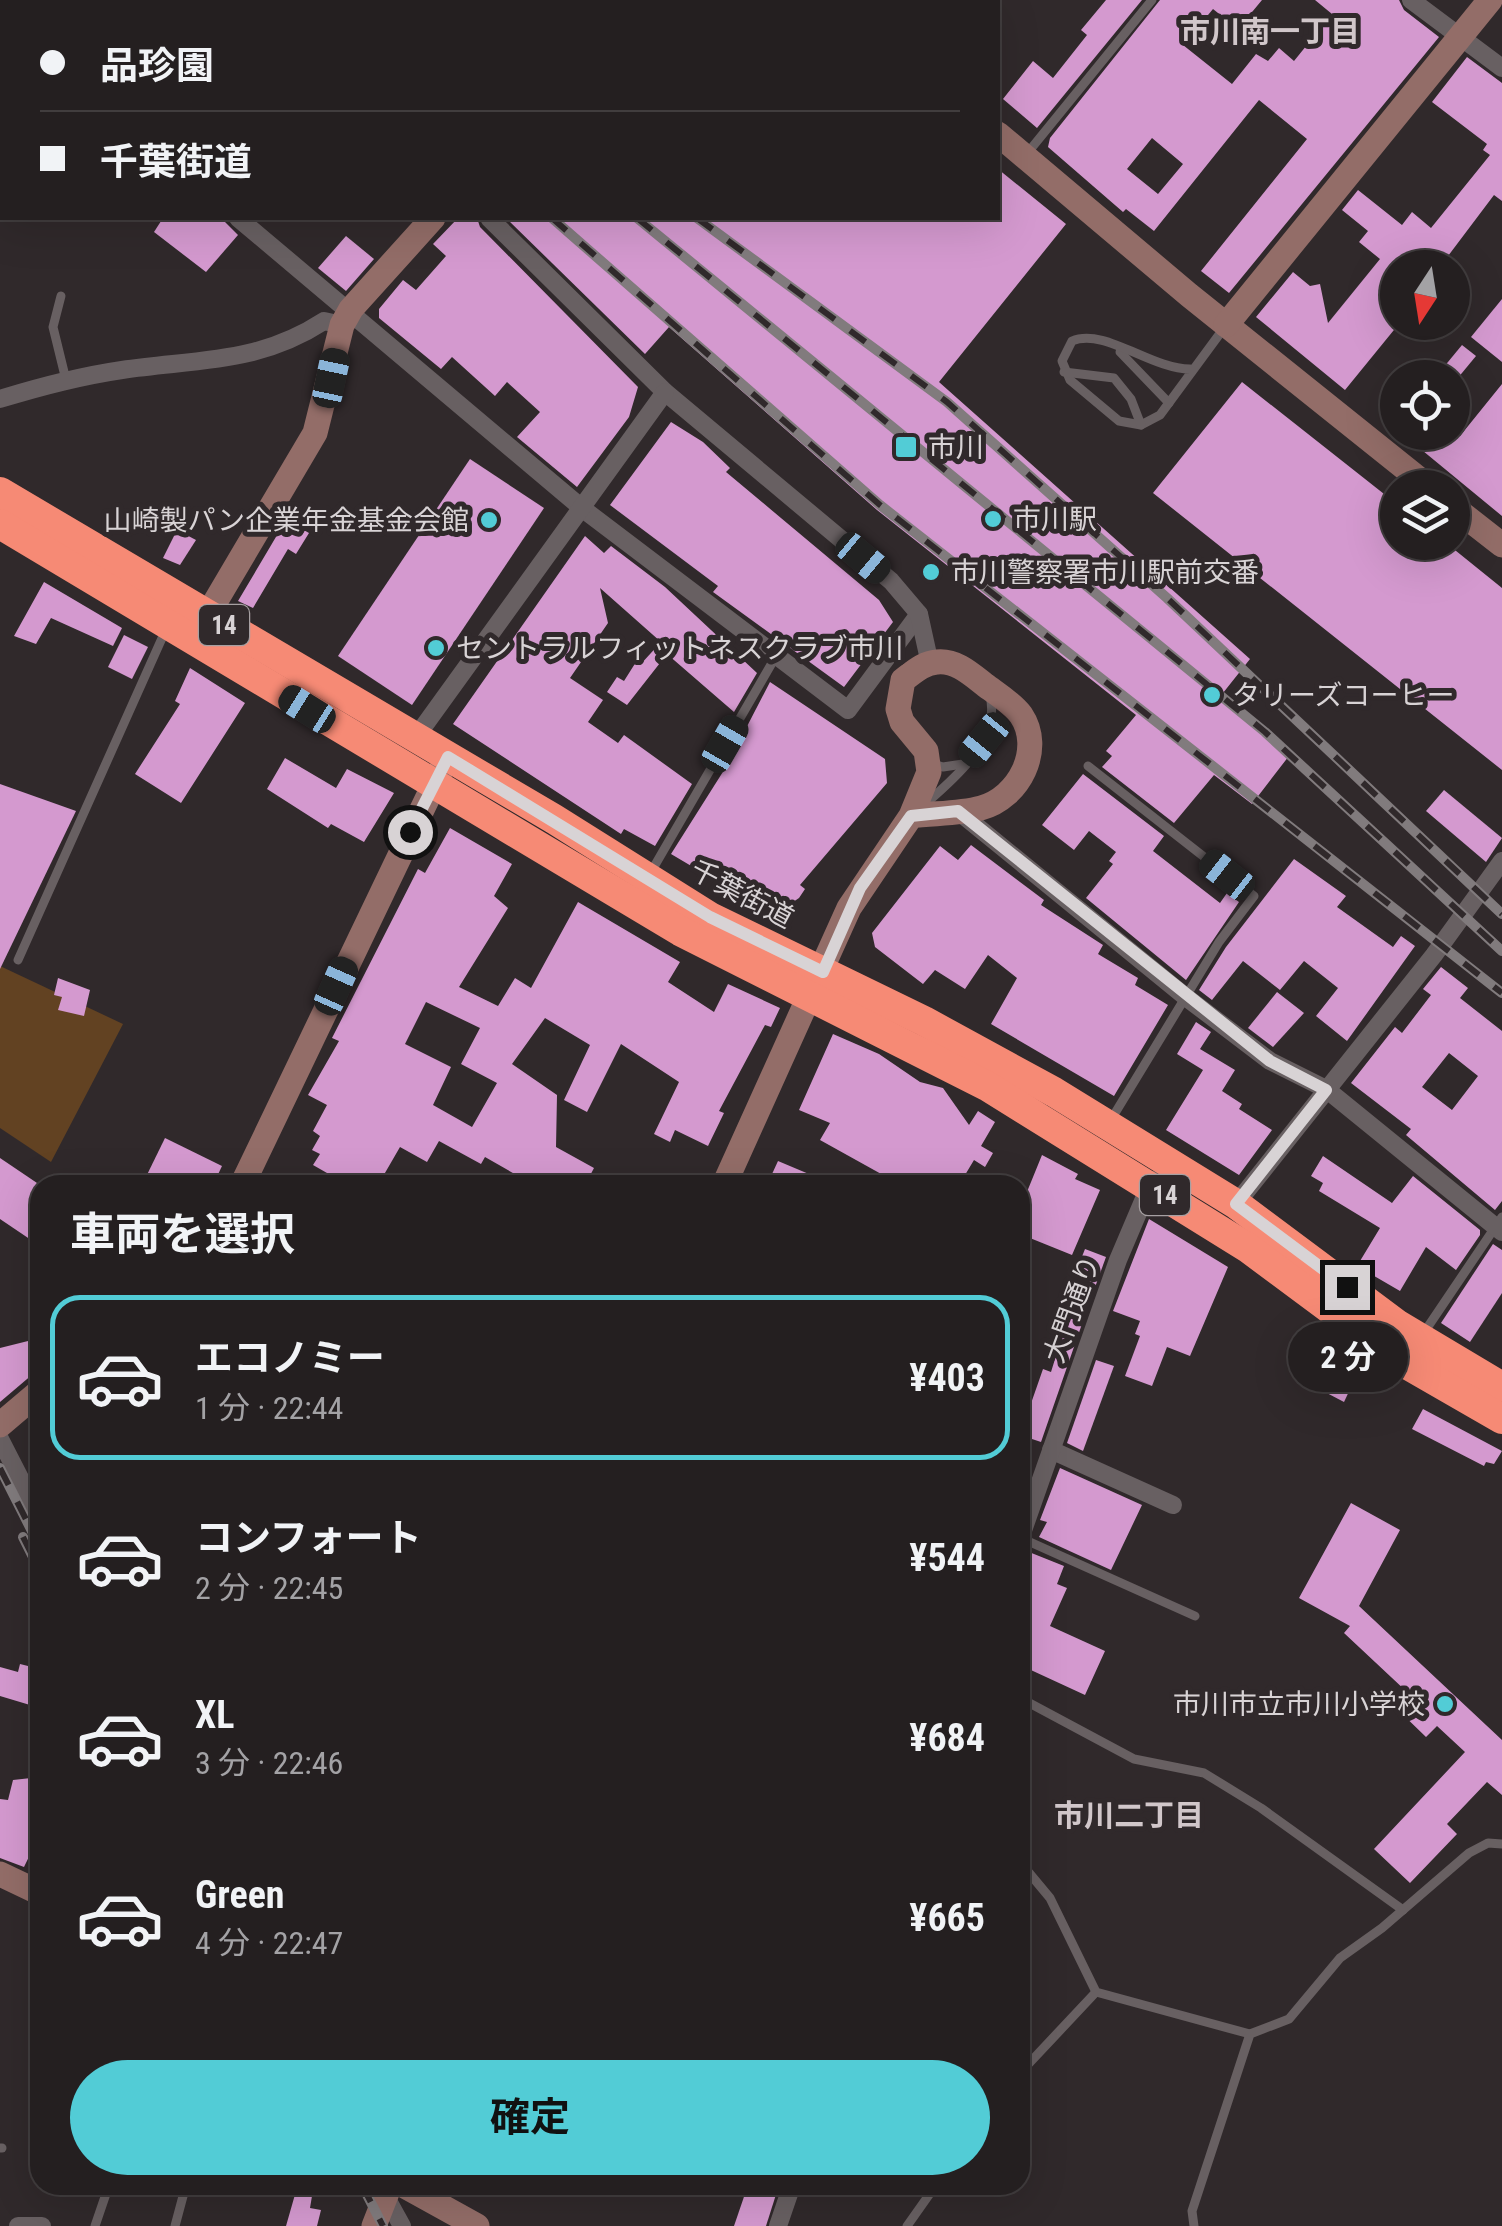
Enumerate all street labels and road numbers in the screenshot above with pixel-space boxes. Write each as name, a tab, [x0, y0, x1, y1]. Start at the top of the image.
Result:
road number: 14	[199, 605, 249, 645]
street label: 千葉街道	[685, 853, 799, 935]
road number: 14	[1140, 1175, 1190, 1215]
street label: 大門通り	[1037, 1251, 1107, 1367]

